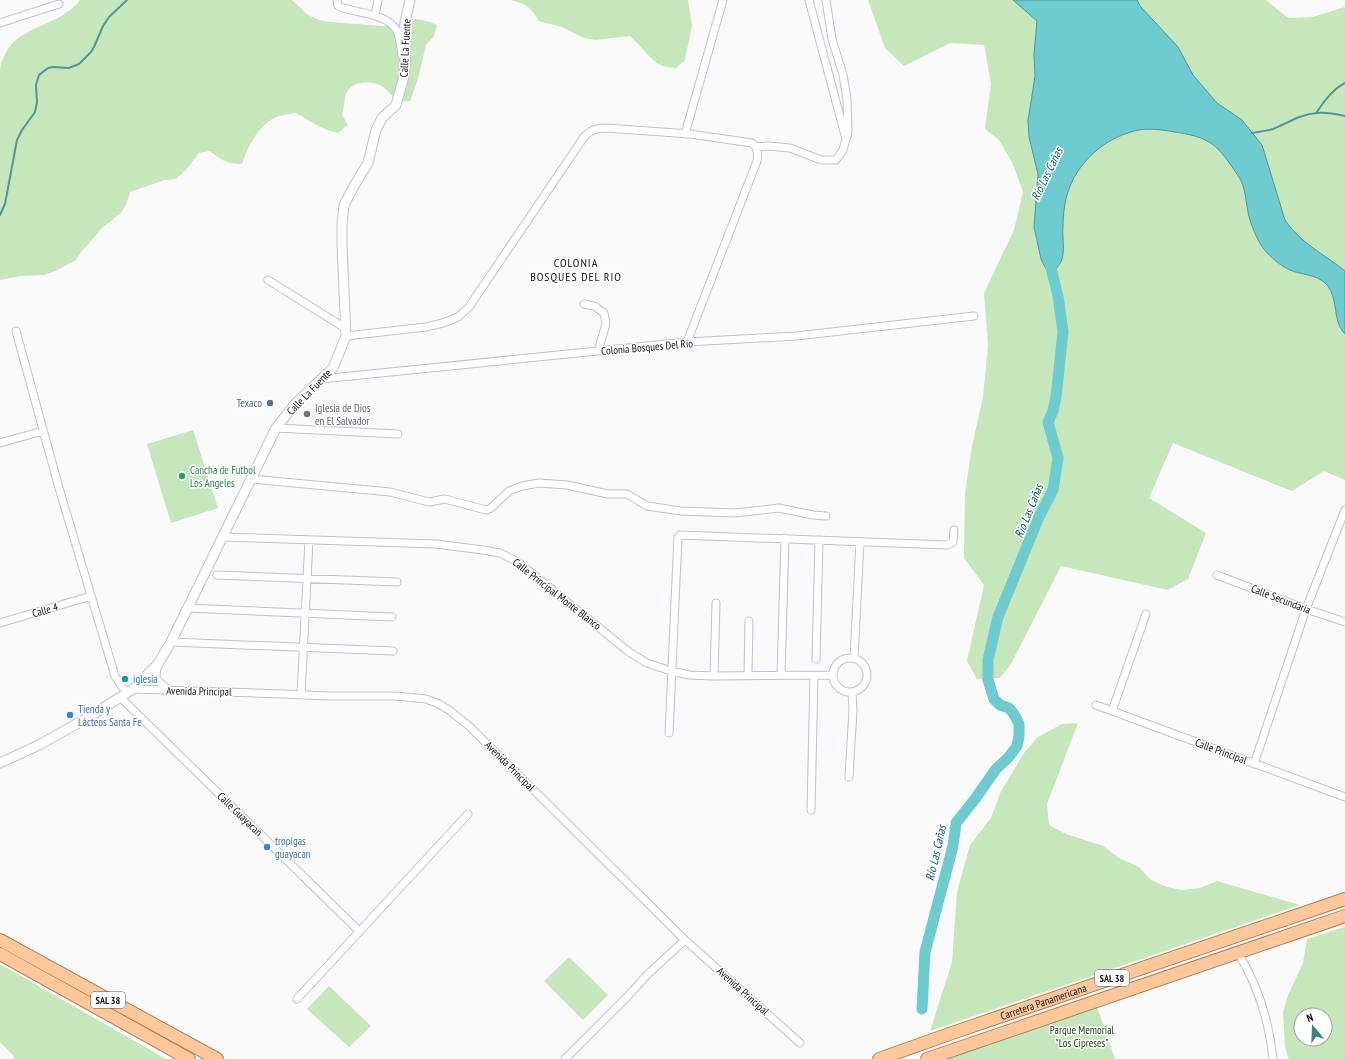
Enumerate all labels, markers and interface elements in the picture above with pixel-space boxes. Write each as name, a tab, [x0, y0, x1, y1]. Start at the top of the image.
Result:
street label: Calle La Fuente	[396, 18, 414, 78]
water label: Río Las Cañas	[1027, 143, 1067, 202]
district label: COLONIA BOSQUES DEL RIO	[530, 255, 622, 284]
street label: Colonia Bosques Del Rio	[600, 336, 694, 358]
street label: Calle La Fuente	[284, 366, 335, 418]
place label: Texaco	[236, 396, 262, 410]
marker: Texaco	[265, 398, 275, 408]
place label: Iglesia de Dios en El Salvador	[315, 401, 371, 428]
marker: Iglesia de Dios en El Salvador	[302, 409, 312, 419]
place label: Cancha de Futbol Los Angeles	[190, 463, 256, 490]
marker: Cancha de Futbol Los Angeles	[177, 471, 187, 481]
water label: Río Las Cañas	[1011, 480, 1047, 540]
street label: Calle Principal Monte Blanco	[510, 555, 604, 633]
street label: Calle Secundaria	[1249, 581, 1313, 617]
street label: Calle 4	[30, 600, 60, 620]
place label: iglesia	[133, 672, 158, 686]
marker: iglesia	[120, 674, 130, 684]
street label: Avenida Principal	[166, 683, 232, 699]
place label: Tienda y Lácteos Santa Fe	[78, 702, 142, 729]
marker: Tienda y Lácteos Santa Fe	[65, 710, 75, 720]
street label: Calle Principal	[1193, 735, 1249, 767]
street label: Avenida Principal	[482, 738, 538, 794]
street label: Calle Guayacan	[214, 789, 266, 839]
water label: Río Las Cañas	[922, 822, 950, 882]
place label: tropigas guayacan	[275, 834, 311, 861]
marker: tropigas guayacan	[262, 842, 272, 852]
street label: Avenida Principal	[714, 964, 772, 1018]
road number: SAL 38	[1095, 970, 1129, 986]
street label: Carretera Panamericana	[998, 981, 1088, 1023]
road number: SAL 38	[91, 992, 125, 1008]
north arrow	[1293, 1007, 1333, 1047]
text: N	[1305, 1010, 1315, 1025]
park label: Parque Memorial "Los Cipreses"	[1050, 1023, 1115, 1050]

